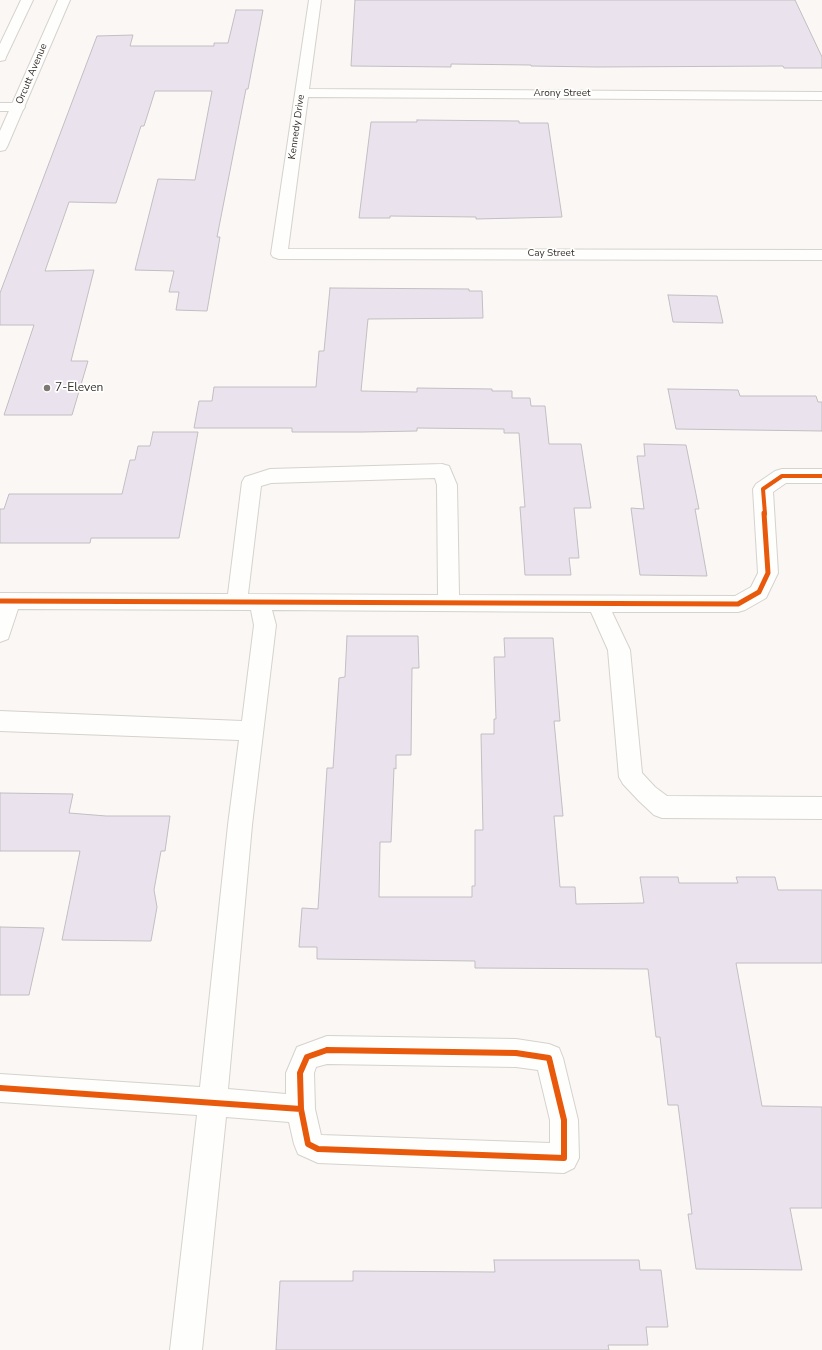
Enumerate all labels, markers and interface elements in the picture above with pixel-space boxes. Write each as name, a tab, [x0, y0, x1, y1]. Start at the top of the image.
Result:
street label: Orcutt Avenue	[14, 42, 50, 106]
street label: Arony Street	[534, 88, 590, 100]
street label: Kennedy Drive	[287, 94, 307, 160]
street label: Cay Street	[528, 248, 574, 260]
place label: 7-Eleven	[55, 381, 103, 395]
marker: 7-Eleven	[42, 383, 52, 393]

